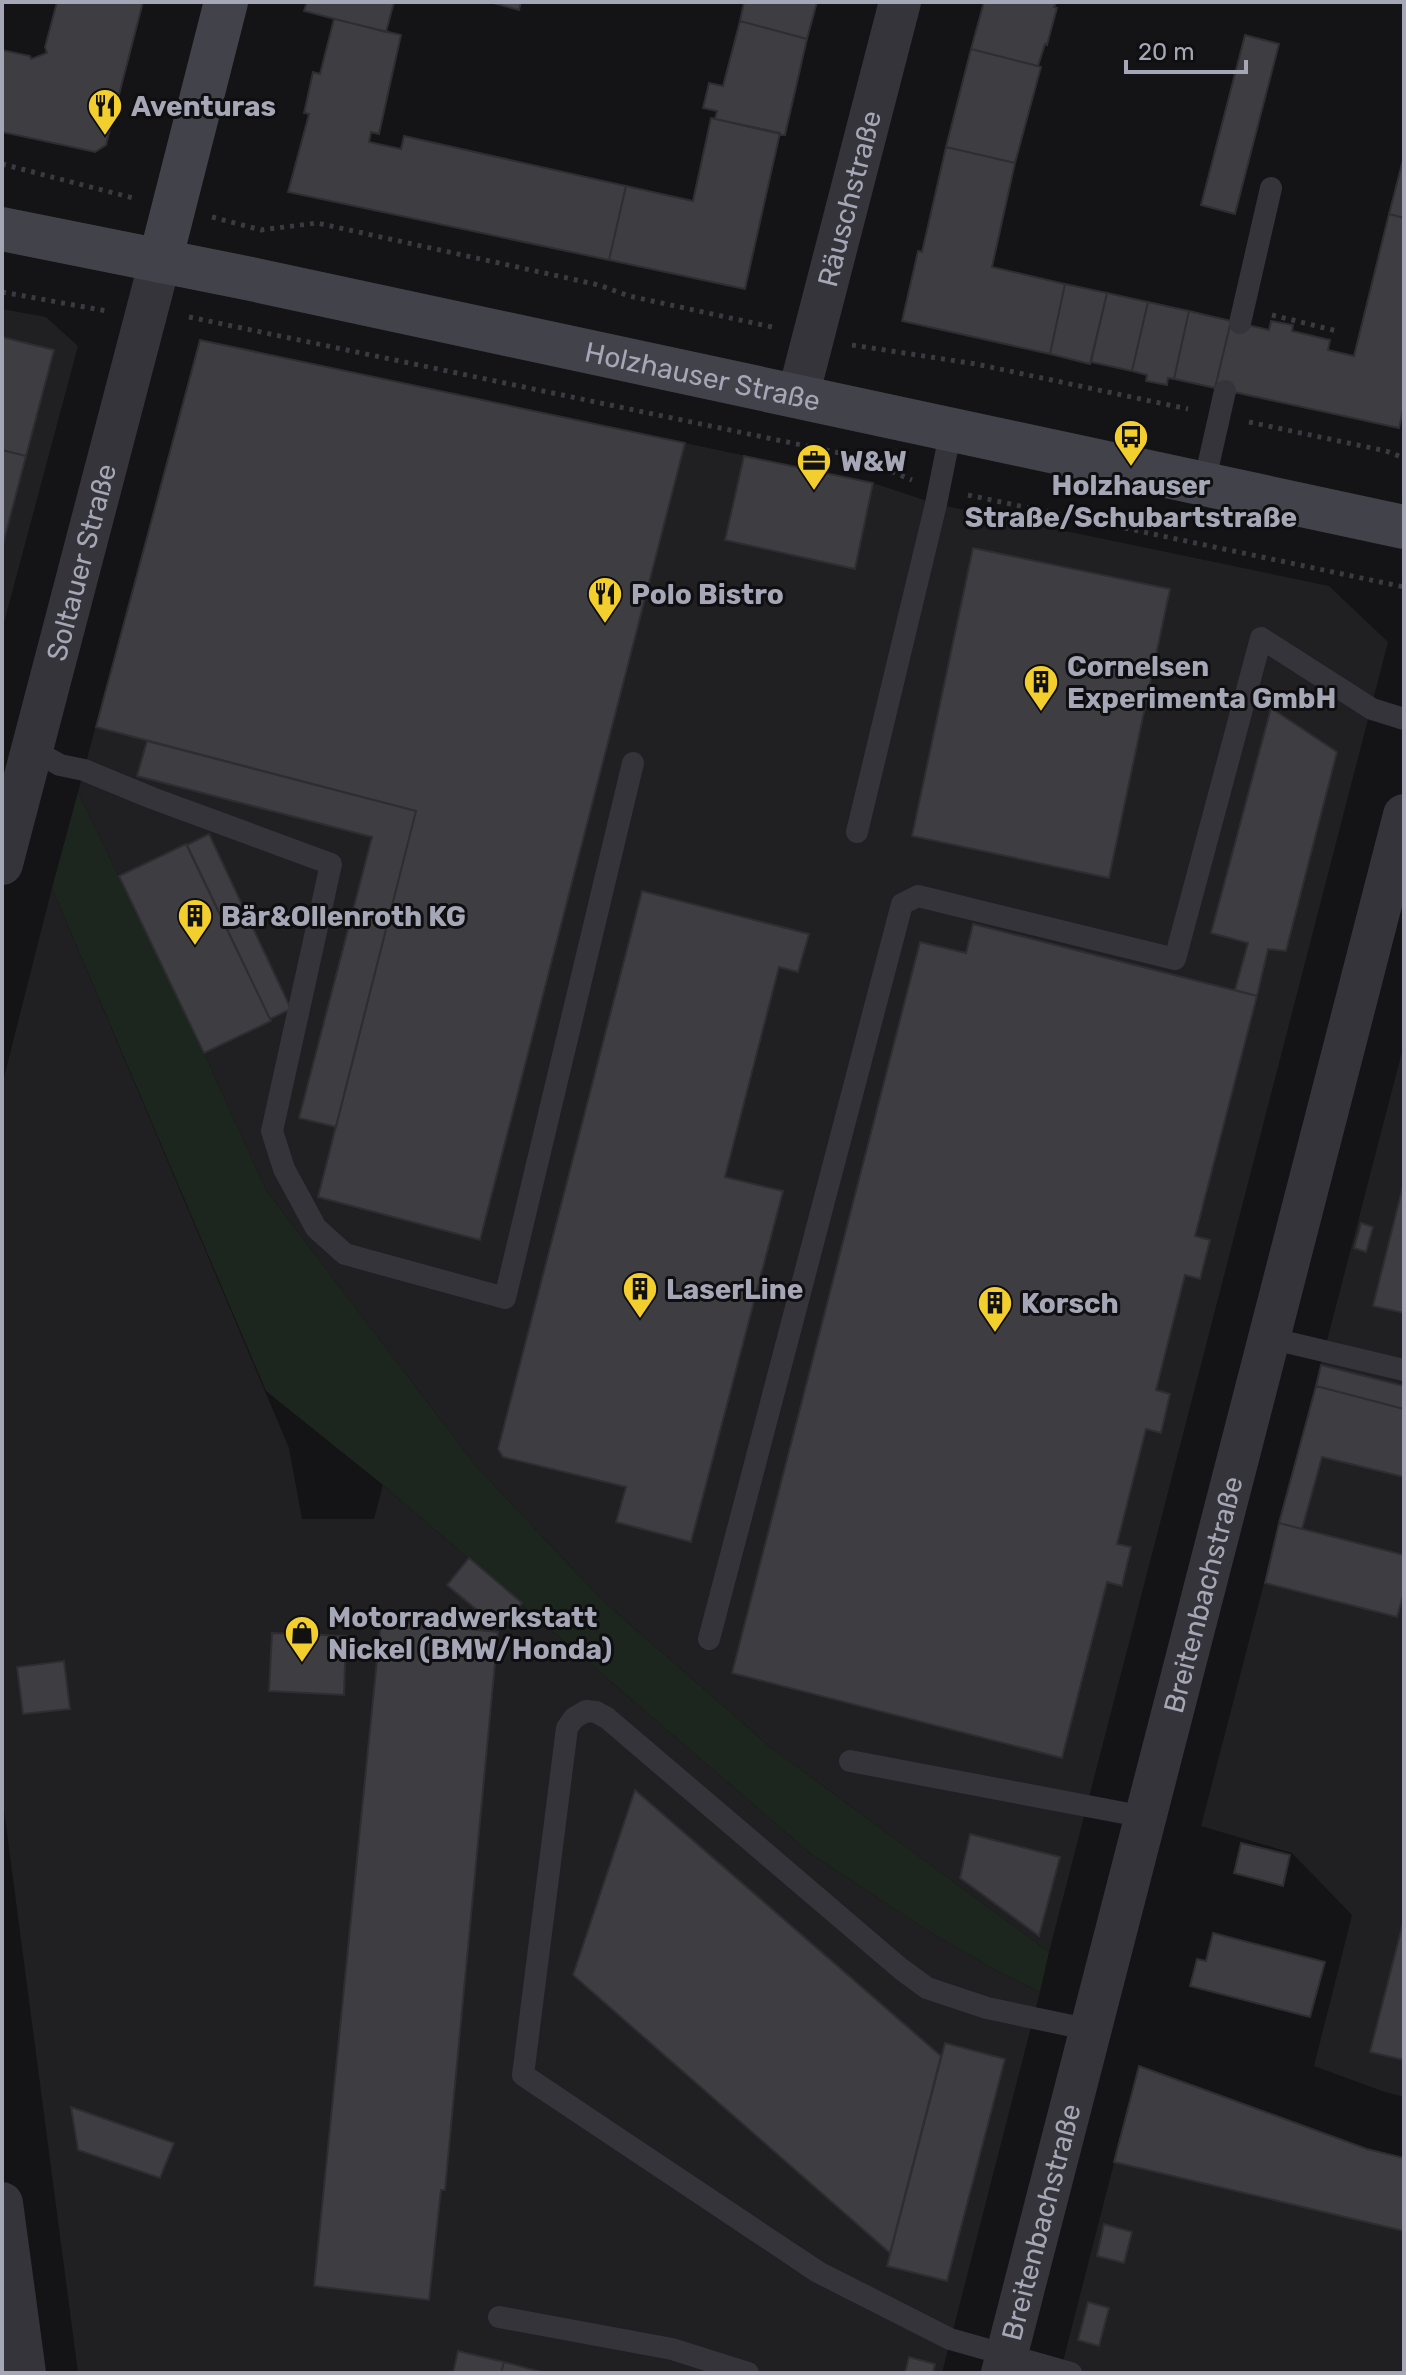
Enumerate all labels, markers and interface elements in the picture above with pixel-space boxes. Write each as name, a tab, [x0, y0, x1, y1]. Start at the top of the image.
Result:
scale bar	[1126, 24, 1246, 74]
text: 20 m	[1138, 38, 1195, 66]
restaurant icon: Aventuras	[86, 87, 124, 137]
place label: Aventuras	[131, 90, 276, 123]
street label: Räuschstraße	[810, 107, 888, 290]
street label: Holzhauser Straße	[582, 335, 823, 418]
bus stop icon: Holzhauser Straße/Schubartstraße	[1112, 418, 1150, 468]
office icon: W&W	[795, 442, 833, 492]
place label: W&W	[840, 445, 907, 478]
street label: Soltauer Straße	[39, 460, 123, 664]
place label: Holzhauser Straße/Schubartstraße	[965, 469, 1297, 534]
restaurant icon: Polo Bistro	[586, 575, 624, 625]
place label: Polo Bistro	[631, 578, 784, 611]
place label: Cornelsen Experimenta GmbH	[1067, 650, 1336, 715]
building icon: Cornelsen Experimenta GmbH	[1022, 663, 1060, 713]
building icon: Bär&Ollenroth KG	[176, 897, 214, 947]
place label: Bär&Ollenroth KG	[221, 900, 466, 933]
building icon: LaserLine	[621, 1270, 659, 1320]
place label: LaserLine	[666, 1273, 803, 1306]
building icon: Korsch	[976, 1284, 1014, 1334]
place label: Korsch	[1021, 1287, 1119, 1320]
street label: Breitenbachstraße	[1157, 1473, 1249, 1716]
place label: Motorradwerkstatt Nickel (BMW/Honda)	[328, 1601, 612, 1666]
shop icon: Motorradwerkstatt Nickel (BMW/Honda)	[283, 1614, 321, 1664]
street label: Breitenbachstraße	[995, 2100, 1087, 2344]

